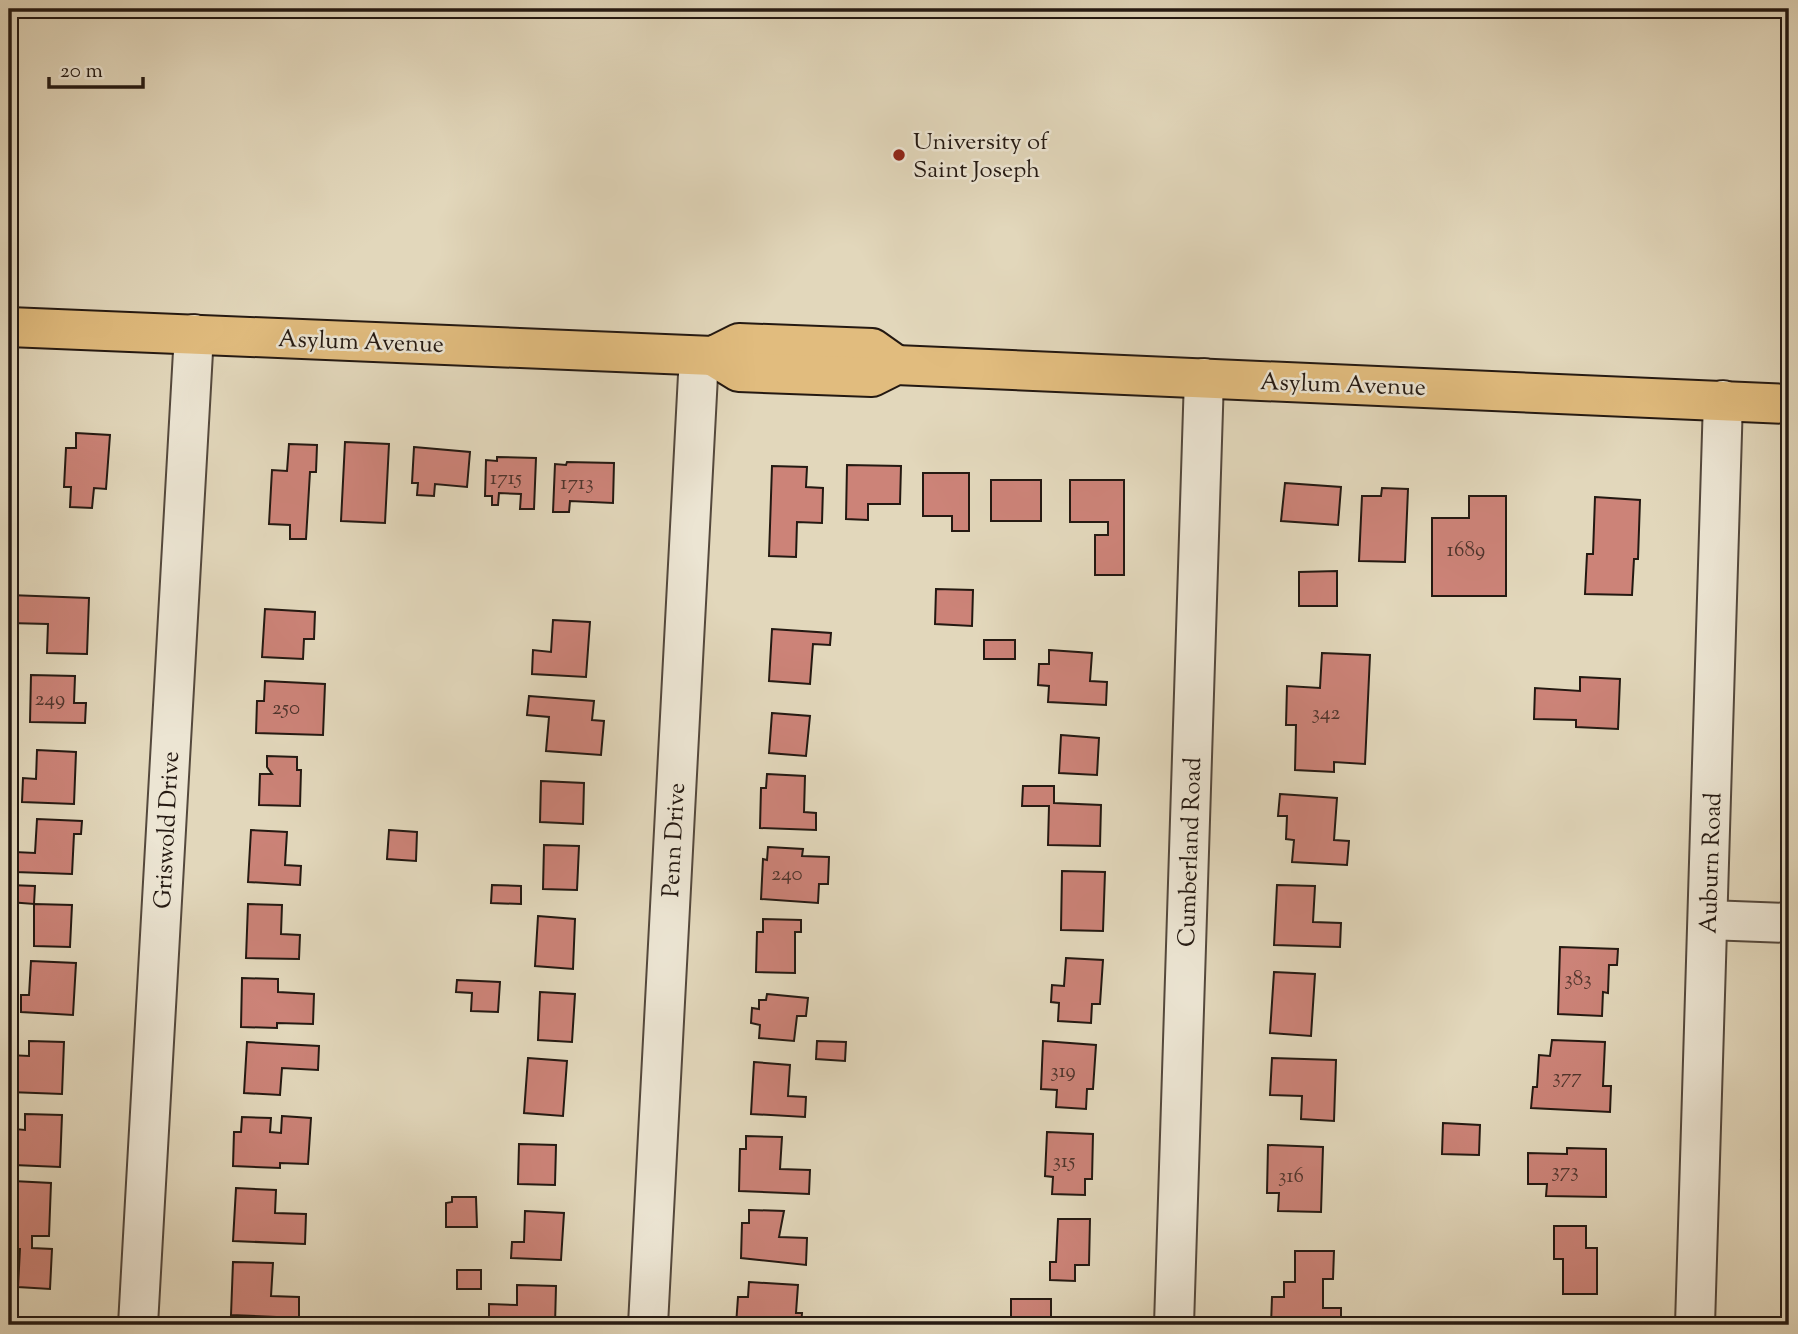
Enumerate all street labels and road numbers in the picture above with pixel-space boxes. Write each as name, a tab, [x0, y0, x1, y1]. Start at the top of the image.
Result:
street label: Asylum Avenue	[277, 323, 445, 363]
street label: Asylum Avenue	[1259, 366, 1427, 406]
street label: Griswold Drive	[147, 750, 189, 910]
street label: Cumberland Road	[1171, 756, 1211, 948]
street label: Penn Drive	[655, 782, 695, 898]
street label: Auburn Road	[1693, 791, 1731, 934]

